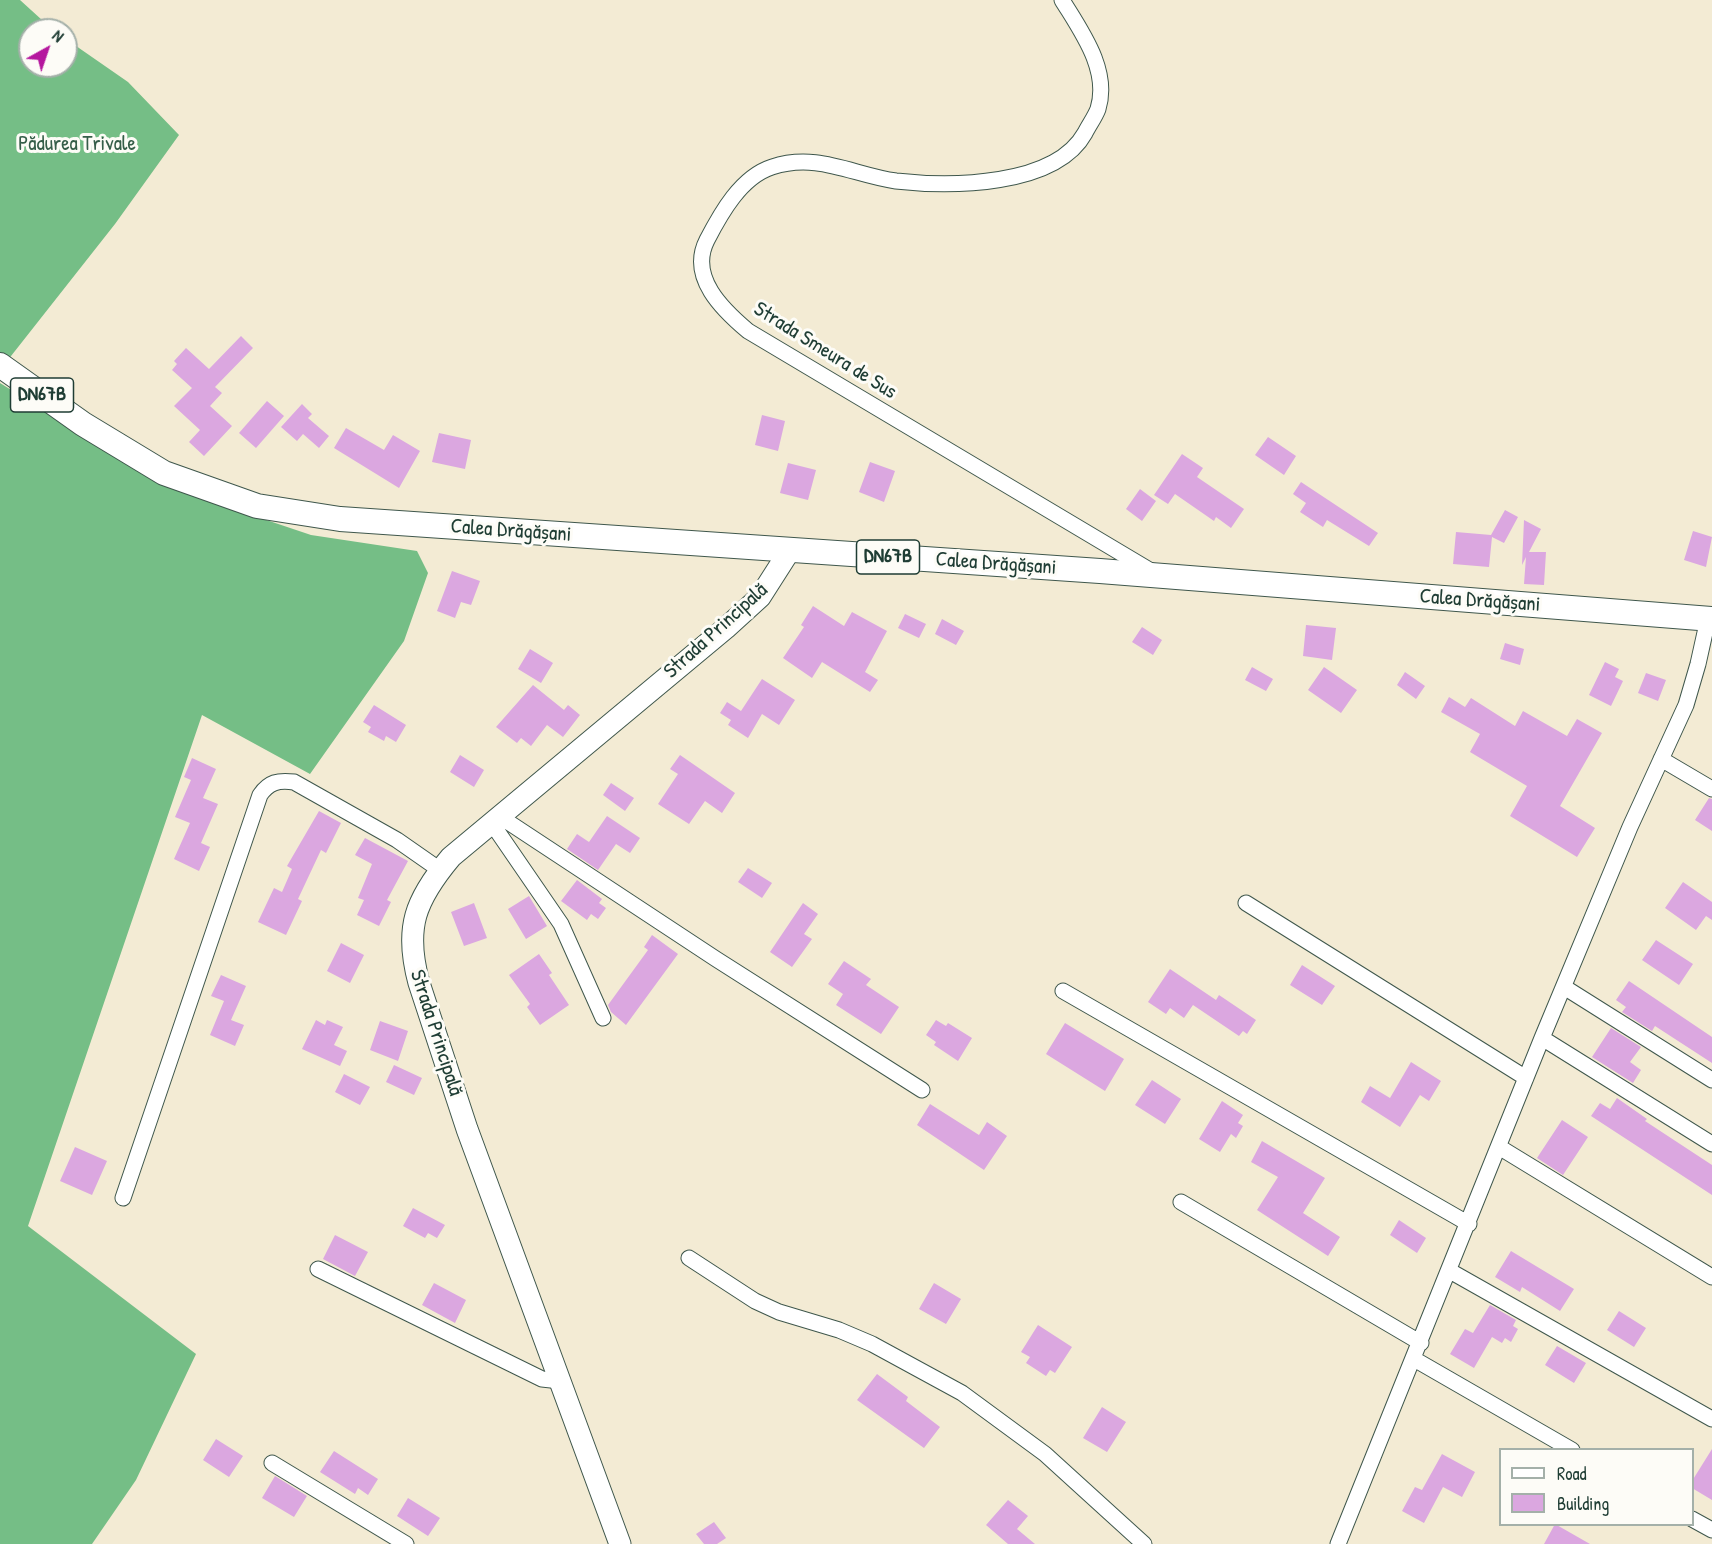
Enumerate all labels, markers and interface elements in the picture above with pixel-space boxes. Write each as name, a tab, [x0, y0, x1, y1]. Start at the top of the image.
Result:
north arrow	[18, 18, 78, 78]
text: N	[48, 25, 69, 47]
park label: Pădurea Trivale	[18, 131, 136, 157]
street label: Strada Smeura de Sus	[749, 297, 901, 405]
road number: DN67B	[10, 378, 74, 412]
street label: Calea Drăgășani	[450, 514, 572, 548]
road number: DN67B	[856, 540, 920, 574]
street label: Calea Drăgășani	[935, 547, 1057, 581]
street label: Strada Principală	[659, 578, 773, 684]
street label: Calea Drăgășani	[1419, 584, 1541, 618]
street label: Strada Principală	[404, 967, 468, 1099]
legend	[1499, 1448, 1694, 1526]
text: Road	[1557, 1461, 1587, 1486]
text: Building	[1557, 1491, 1609, 1516]

